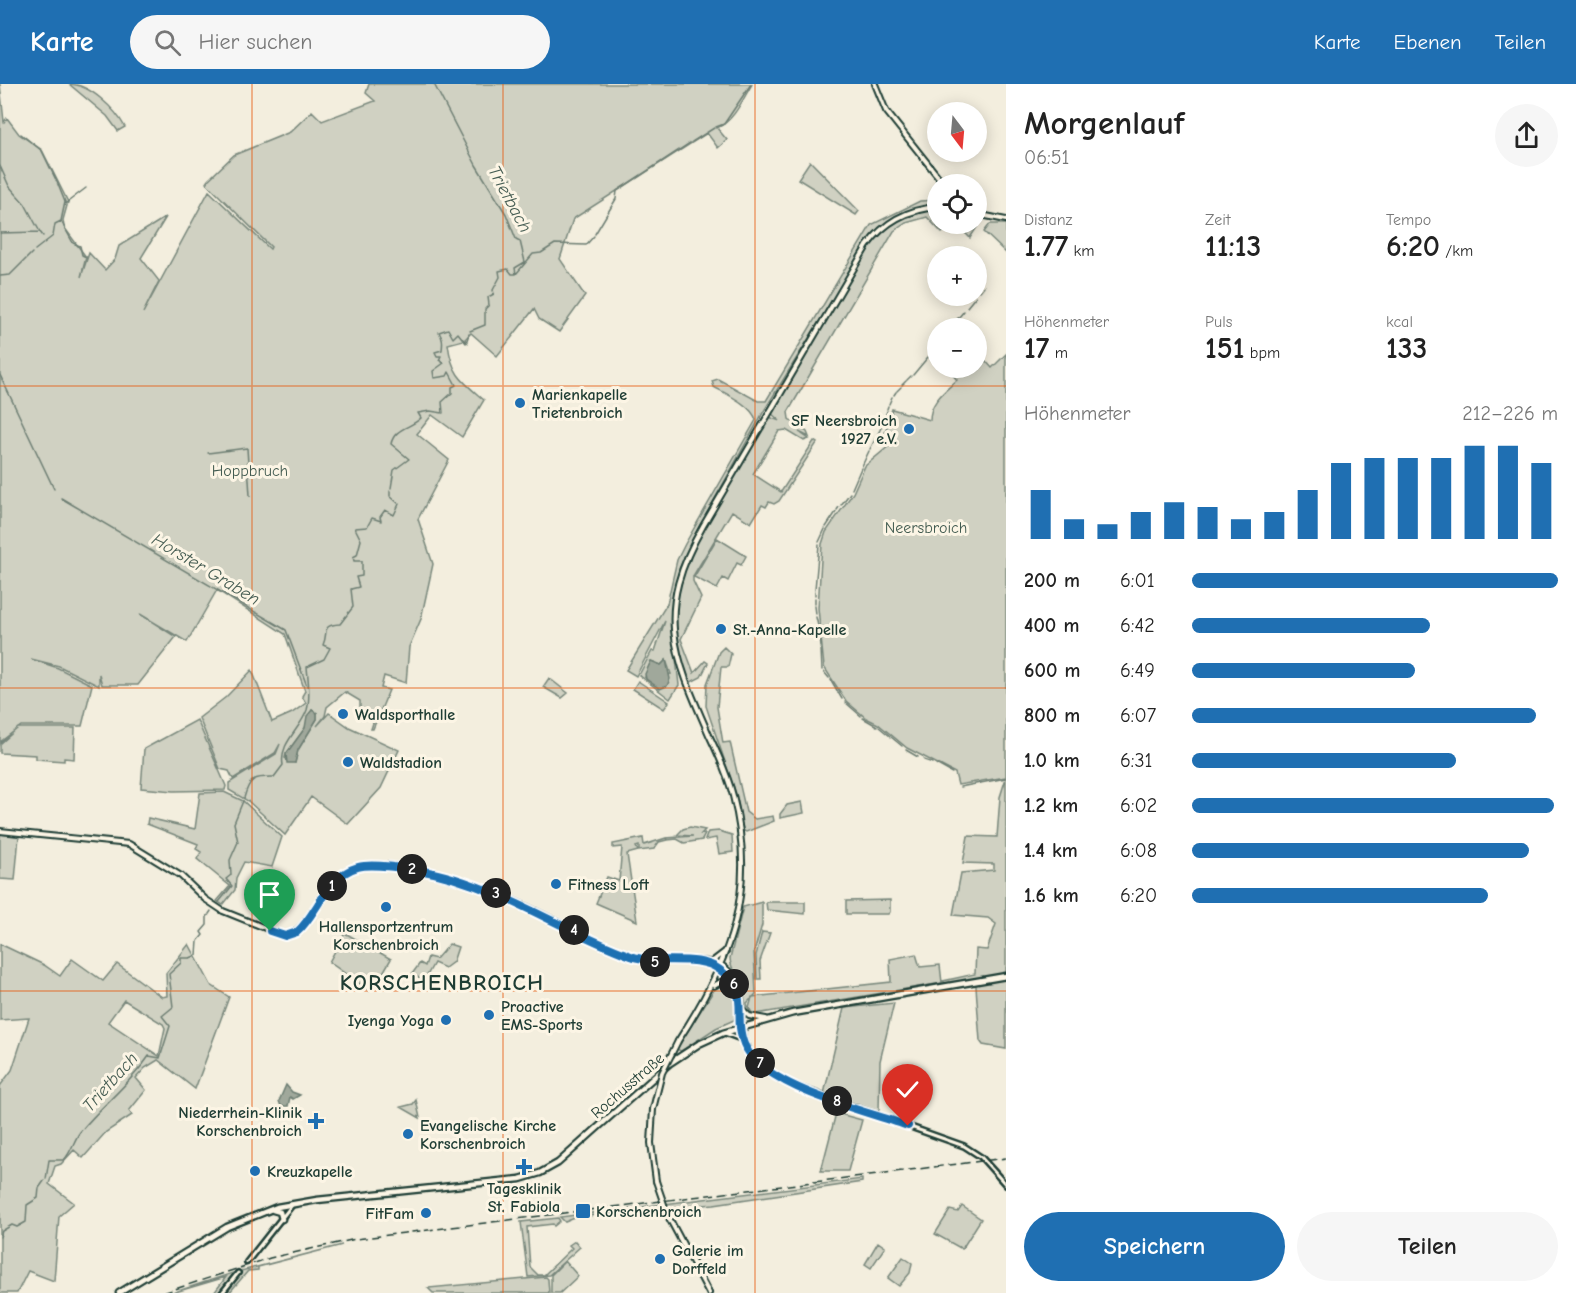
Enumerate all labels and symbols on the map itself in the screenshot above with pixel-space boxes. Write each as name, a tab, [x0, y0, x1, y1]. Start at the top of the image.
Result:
north arrow	[927, 102, 987, 162]
water label: Trietbach	[483, 162, 536, 236]
place label: Marienkapelle Trietenbroich	[532, 386, 627, 422]
marker: Marienkapelle Trietenbroich	[513, 396, 527, 410]
place label: SF Neersbroich 1927 e.V.	[791, 412, 897, 448]
marker: SF Neersbroich 1927 e.V.	[902, 422, 916, 436]
park label: Hoppbruch	[212, 462, 288, 480]
park label: Neersbroich	[885, 519, 967, 537]
water label: Horster Graben	[148, 529, 263, 610]
place label: St.-Anna-Kapelle	[733, 621, 846, 639]
marker: St.-Anna-Kapelle	[714, 622, 728, 636]
place label: Waldsporthalle	[355, 706, 455, 724]
marker: Waldsporthalle	[336, 707, 350, 721]
place label: Waldstadion	[360, 754, 442, 772]
marker: Waldstadion	[341, 755, 355, 769]
pin: 2	[397, 854, 427, 884]
pin	[244, 869, 295, 931]
pin: 1	[317, 871, 347, 901]
place label: Fitness Loft	[568, 876, 650, 894]
marker: Fitness Loft	[549, 877, 563, 891]
pin: 3	[481, 878, 511, 908]
marker: Hallensportzentrum Korschenbroich	[379, 900, 393, 914]
pin: 4	[559, 915, 589, 945]
place label: Hallensportzentrum Korschenbroich	[319, 918, 453, 954]
pin: 5	[640, 947, 670, 977]
pin: 6	[719, 969, 749, 999]
district label: KORSCHENBROICH	[340, 970, 544, 996]
place label: Proactive EMS-Sports	[501, 998, 583, 1034]
marker: Proactive EMS-Sports	[482, 1008, 496, 1022]
place label: Iyenga Yoga	[348, 1012, 434, 1030]
marker: Iyenga Yoga	[439, 1013, 453, 1027]
water label: Trietbach	[78, 1048, 142, 1116]
pin: 7	[745, 1048, 775, 1078]
street label: Rochusstraße	[587, 1049, 668, 1122]
pin	[882, 1064, 933, 1126]
pin: 8	[822, 1086, 852, 1116]
place label: Niederrhein-Klinik Korschenbroich	[178, 1104, 302, 1140]
marker: Niederrhein-Klinik Korschenbroich	[307, 1112, 325, 1130]
place label: Evangelische Kirche Korschenbroich	[420, 1117, 556, 1153]
marker: Evangelische Kirche Korschenbroich	[401, 1127, 415, 1141]
marker: Tagesklinik St. Fabiola	[515, 1158, 533, 1176]
place label: Kreuzkapelle	[267, 1163, 352, 1181]
marker: Kreuzkapelle	[248, 1164, 262, 1178]
place label: Tagesklinik St. Fabiola	[487, 1180, 561, 1216]
marker: Korschenbroich	[574, 1202, 592, 1220]
place label: Korschenbroich	[596, 1203, 702, 1221]
place label: FitFam	[365, 1205, 414, 1223]
marker: FitFam	[419, 1206, 433, 1220]
place label: Galerie im Dorffeld	[672, 1242, 744, 1278]
marker: Galerie im Dorffeld	[653, 1252, 667, 1266]

